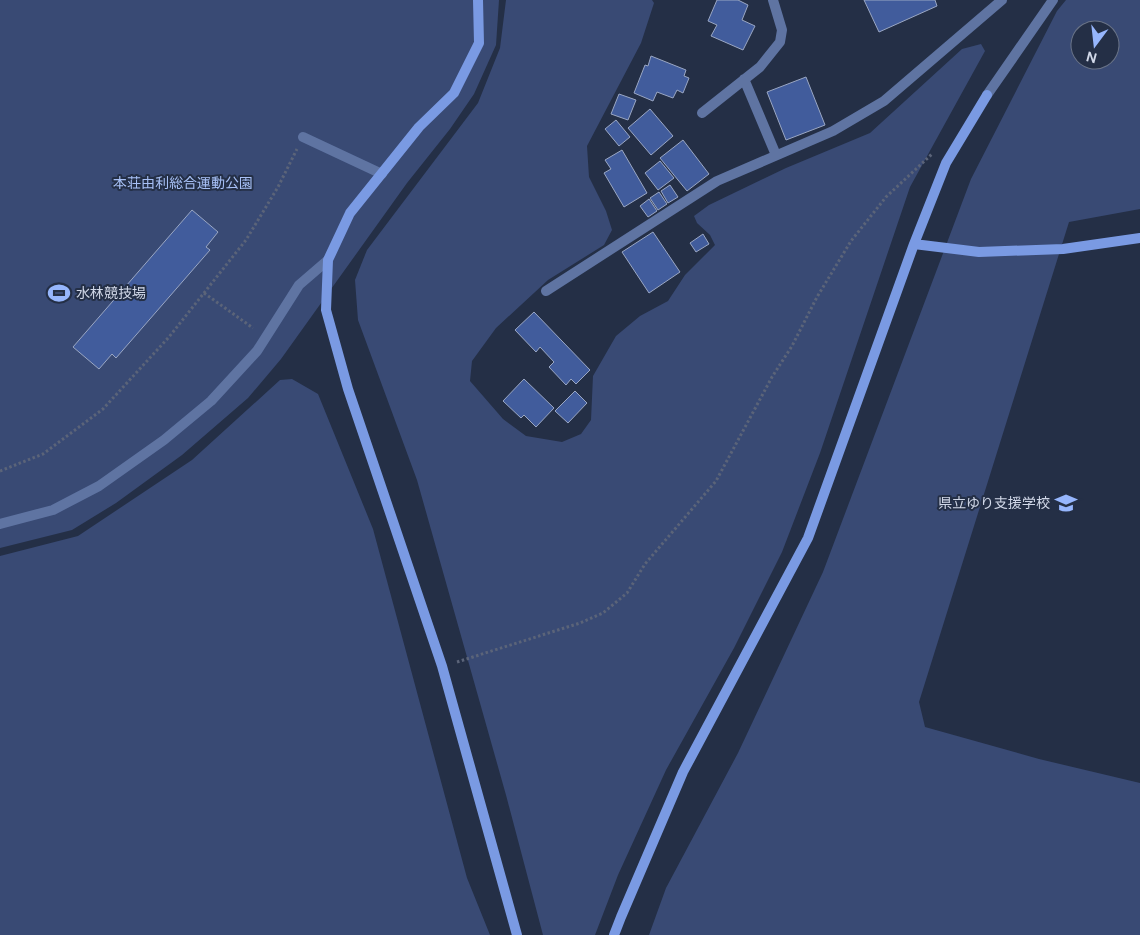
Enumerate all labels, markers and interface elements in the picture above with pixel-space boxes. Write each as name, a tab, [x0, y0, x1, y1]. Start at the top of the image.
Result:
north arrow	[1070, 20, 1120, 70]
text: N	[1084, 48, 1099, 68]
park label: 本荘由利総合運動公園	[113, 174, 253, 192]
sports icon: 水林競技場	[46, 280, 72, 306]
place label: 水林競技場	[76, 284, 146, 302]
school or university icon: 県立ゆり支援学校	[1053, 490, 1079, 516]
place label: 県立ゆり支援学校	[938, 494, 1050, 512]

